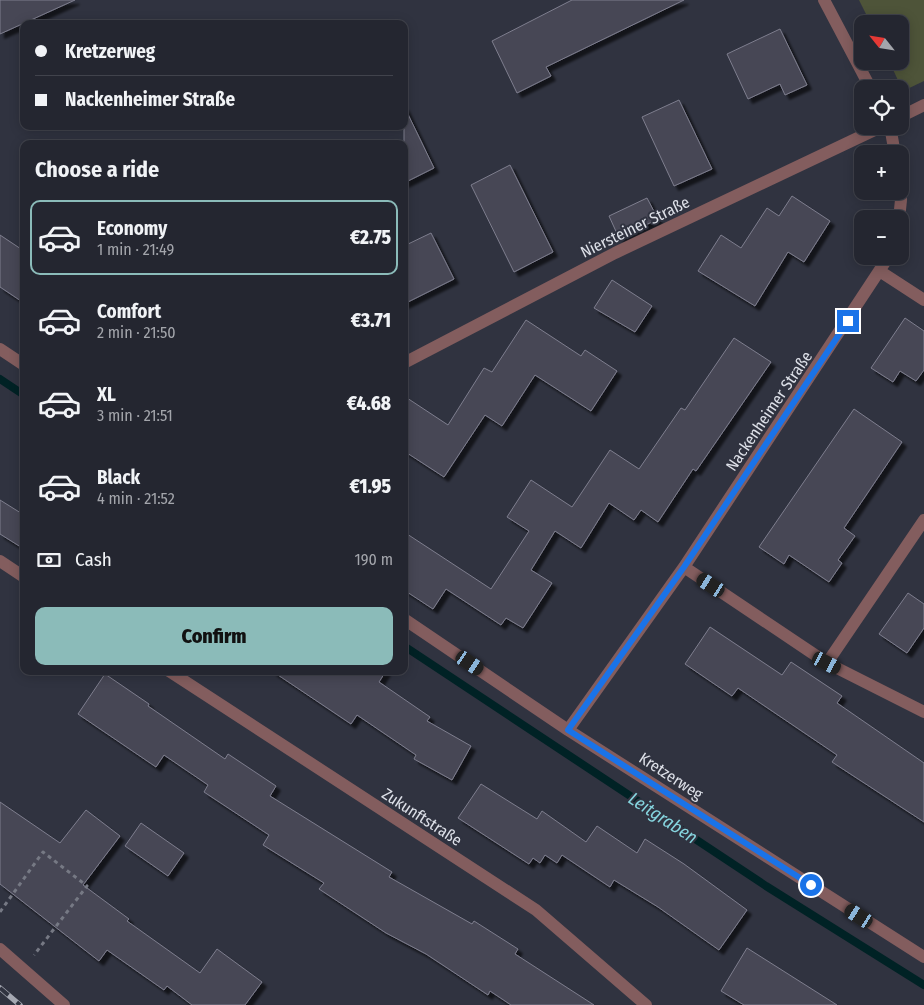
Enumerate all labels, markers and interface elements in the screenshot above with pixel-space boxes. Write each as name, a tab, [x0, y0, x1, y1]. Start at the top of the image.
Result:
north arrow	[854, 15, 909, 70]
map controls	[854, 15, 909, 265]
text: Kretzerweg	[65, 40, 155, 63]
button: locate	[854, 80, 909, 135]
text: Nackenheimer Straße	[65, 88, 235, 111]
button: +	[854, 145, 909, 200]
text: Choose a ride	[35, 156, 159, 183]
street label: Niersteiner Straße	[577, 192, 693, 262]
button: −	[854, 210, 909, 265]
icon: car	[37, 215, 82, 260]
text: Economy	[97, 217, 167, 240]
text: €2.75	[350, 226, 391, 249]
text: 1 min · 21:49	[97, 240, 174, 259]
icon: car	[37, 298, 82, 343]
text: Comfort	[97, 300, 161, 323]
text: €3.71	[351, 309, 391, 332]
route end	[837, 310, 859, 332]
text: 2 min · 21:50	[97, 323, 176, 342]
street label: Nackenheimer Straße	[722, 347, 816, 475]
icon: car	[37, 381, 82, 426]
text: XL	[97, 383, 116, 406]
text: €4.68	[347, 392, 391, 415]
text: 3 min · 21:51	[97, 406, 173, 425]
icon: car	[37, 464, 82, 509]
text: Black	[97, 466, 140, 489]
text: €1.95	[350, 475, 391, 498]
text: 4 min · 21:52	[97, 489, 175, 508]
icon: cash	[35, 546, 63, 574]
text: Cash	[75, 548, 112, 571]
text: 190 m	[355, 550, 393, 569]
car	[694, 571, 727, 599]
button: Confirm	[35, 607, 393, 665]
car	[453, 648, 486, 678]
car	[810, 650, 843, 676]
street label: Kretzerweg	[635, 748, 707, 804]
street label: Zukunftstraße	[379, 784, 466, 850]
water label: Leitgraben	[624, 788, 702, 848]
route start	[800, 874, 822, 896]
car	[842, 902, 875, 930]

